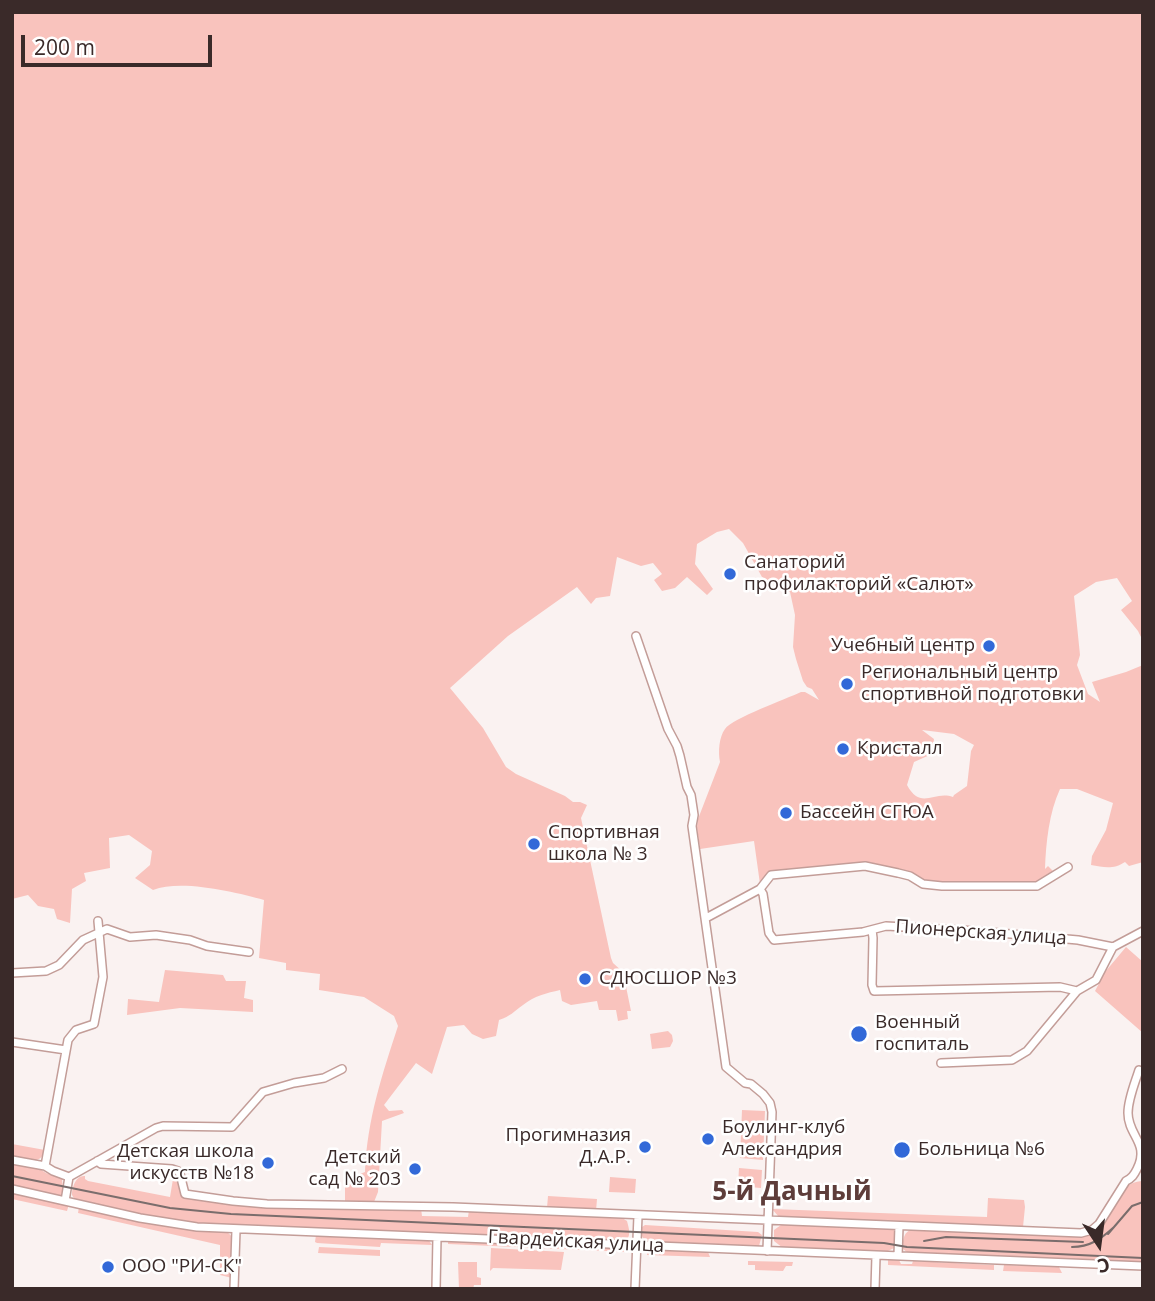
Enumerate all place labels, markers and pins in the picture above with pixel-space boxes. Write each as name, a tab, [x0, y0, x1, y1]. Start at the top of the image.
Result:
place label: Санаторий профилакторий «Салют»	[744, 552, 974, 596]
marker: Санаторий профилакторий «Салют»	[722, 566, 738, 582]
place label: Учебный центр	[831, 635, 975, 657]
marker: Учебный центр	[981, 638, 997, 654]
place label: Региональный центр спортивной подготовки	[861, 662, 1084, 706]
marker: Региональный центр спортивной подготовки	[839, 676, 855, 692]
place label: Кристалл	[857, 738, 943, 760]
marker: Кристалл	[835, 741, 851, 757]
place label: Бассейн СГЮА	[800, 802, 934, 824]
marker: Бассейн СГЮА	[778, 805, 794, 821]
place label: Спортивная школа № 3	[548, 822, 660, 866]
marker: Спортивная школа № 3	[526, 836, 542, 852]
place label: СДЮСШОР №3	[599, 968, 737, 990]
marker: СДЮСШОР №3	[577, 971, 593, 987]
place label: Военный госпиталь	[875, 1012, 969, 1056]
marker: Военный госпиталь	[849, 1024, 869, 1044]
place label: Боулинг-клуб Александрия	[722, 1117, 845, 1161]
place label: Прогимназия Д.А.Р.	[506, 1125, 631, 1169]
marker: Боулинг-клуб Александрия	[700, 1131, 716, 1147]
marker: Прогимназия Д.А.Р.	[637, 1139, 653, 1155]
place label: Больница №6	[918, 1139, 1045, 1161]
marker: Больница №6	[892, 1140, 912, 1160]
place label: Детская школа искусств №18	[117, 1141, 254, 1185]
place label: Детский сад № 203	[309, 1147, 401, 1191]
marker: Детская школа искусств №18	[260, 1155, 276, 1171]
marker: Детский сад № 203	[407, 1161, 423, 1177]
place label: ООО "РИ-СК"	[122, 1256, 242, 1278]
marker: ООО "РИ-СК"	[100, 1259, 116, 1275]

